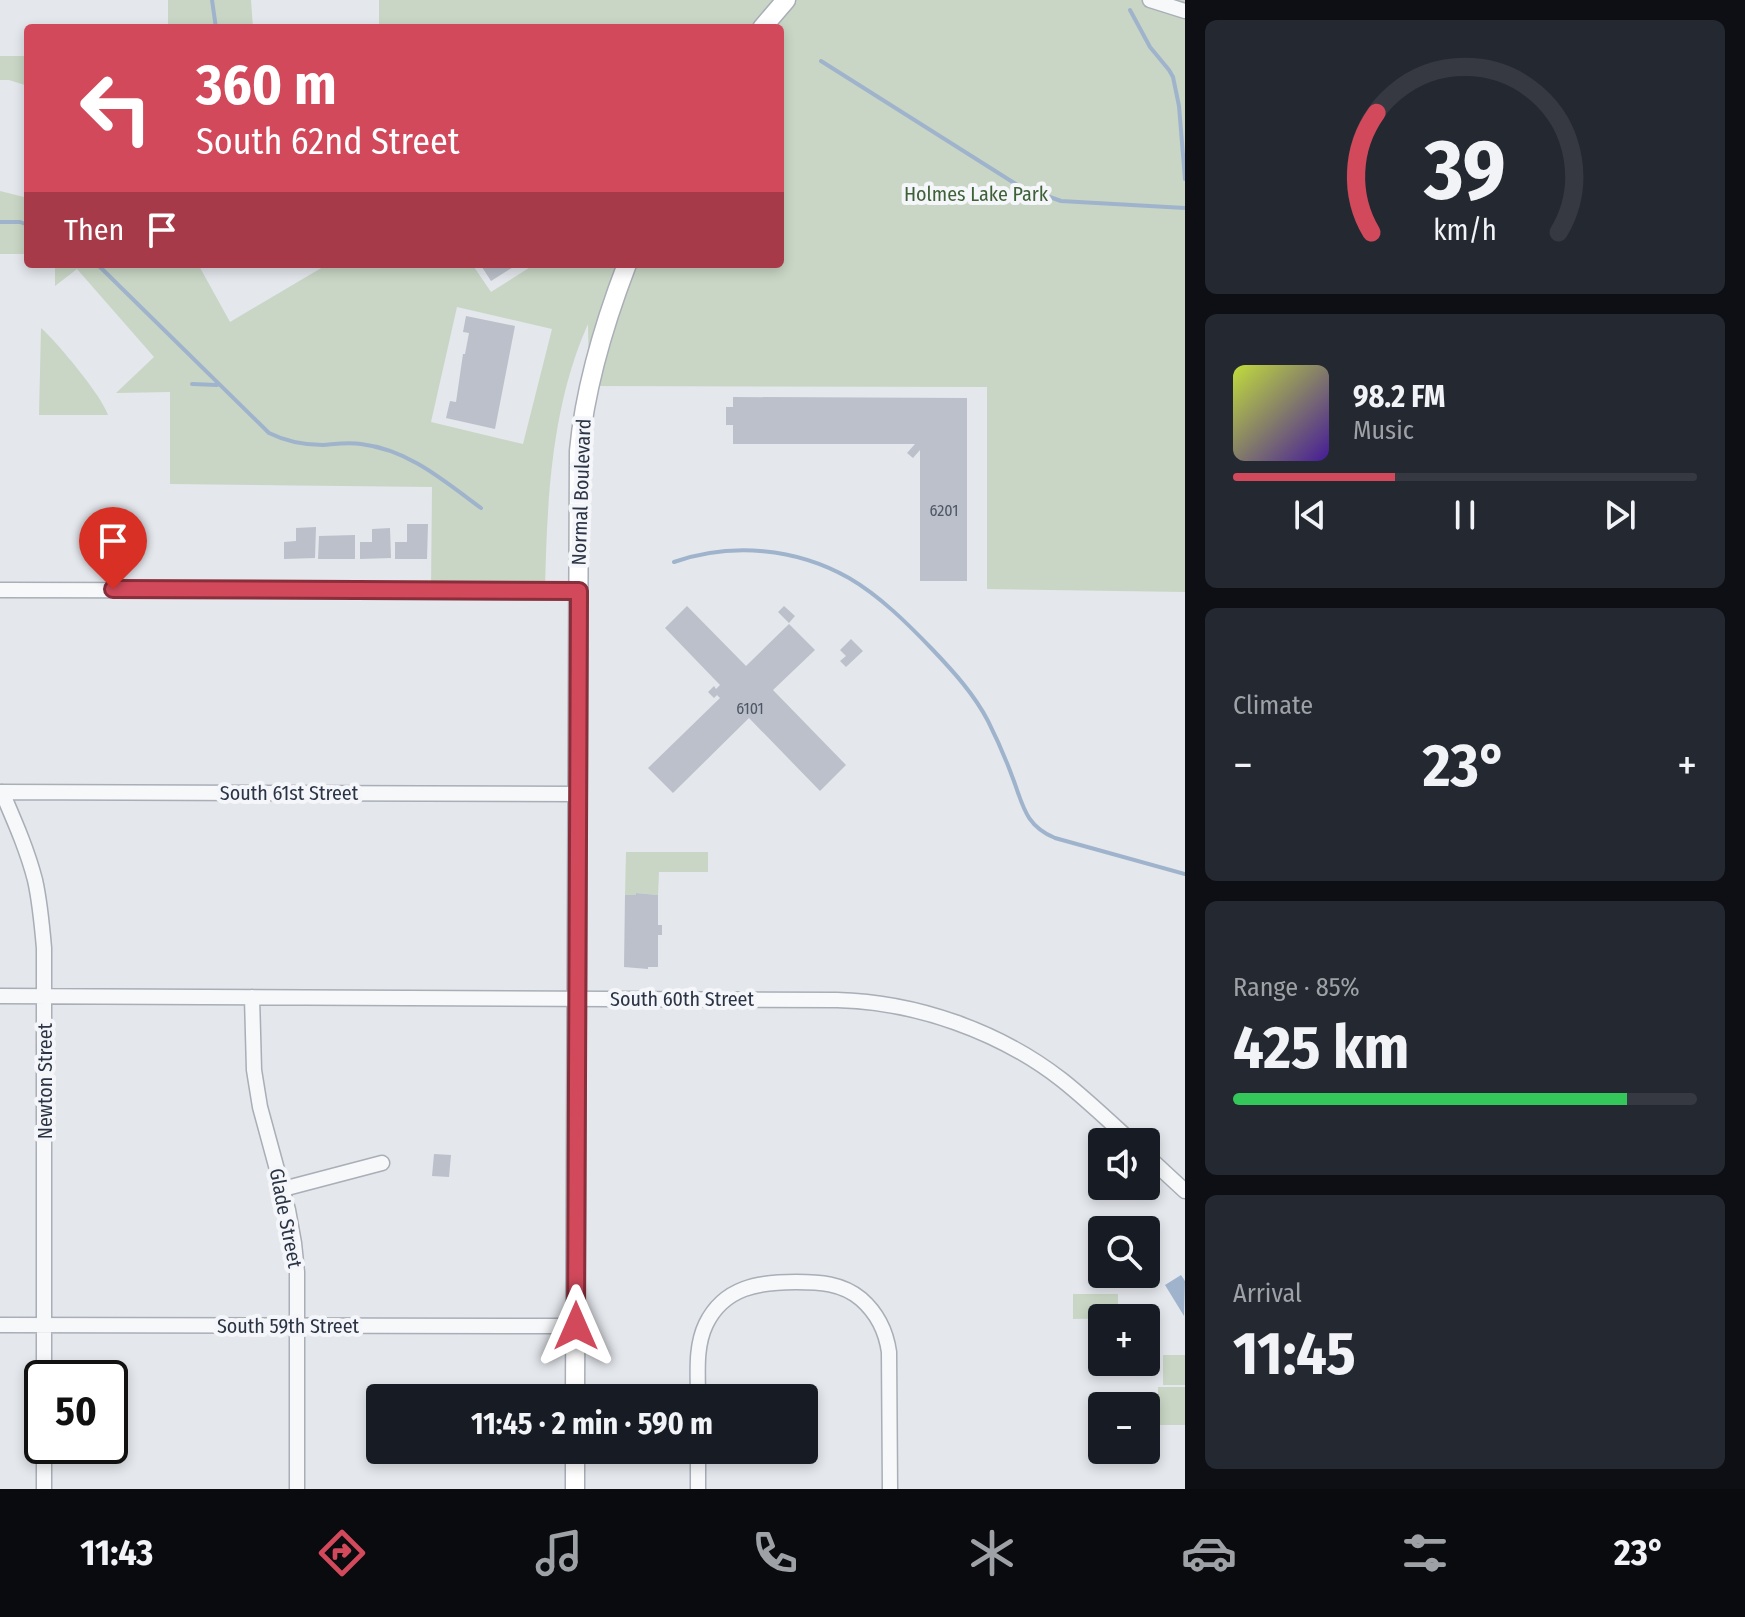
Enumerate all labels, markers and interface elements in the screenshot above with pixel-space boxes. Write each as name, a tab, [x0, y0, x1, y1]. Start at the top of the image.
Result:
text: 360 m	[196, 52, 337, 119]
icon: left	[64, 56, 168, 160]
text: South 62nd Street	[196, 120, 459, 164]
text: 39	[1423, 120, 1506, 220]
park label: Holmes Lake Park	[904, 182, 1049, 206]
icon: arrive	[140, 208, 184, 252]
text: Then	[64, 212, 124, 248]
text: km/h	[1433, 213, 1497, 248]
text: 98.2 FM	[1353, 379, 1445, 415]
text: Music	[1353, 415, 1414, 446]
street label: Normal Boulevard	[566, 418, 596, 566]
icon: previous	[1288, 493, 1332, 537]
icon: pause	[1443, 493, 1487, 537]
icon: next	[1598, 493, 1642, 537]
house number: 6201	[929, 501, 959, 520]
pin	[79, 507, 147, 589]
icon: arrive	[91, 519, 135, 563]
text: Climate	[1233, 690, 1313, 721]
house number: 6101	[736, 699, 764, 718]
text: 23°	[1423, 730, 1507, 802]
text: −	[1233, 739, 1253, 792]
text: +	[1677, 739, 1697, 792]
street label: South 61st Street	[220, 781, 359, 805]
text: Range · 85%	[1233, 972, 1360, 1003]
street label: South 60th Street	[610, 987, 754, 1011]
text: 425 km	[1233, 1012, 1409, 1084]
street label: Newton Street	[33, 1022, 57, 1139]
map controls	[1088, 1128, 1160, 1464]
button: sound	[1088, 1128, 1160, 1200]
street label: Glade Street	[265, 1166, 307, 1270]
button: search	[1088, 1216, 1160, 1288]
text: Arrival	[1233, 1278, 1302, 1309]
position arrow	[534, 1284, 618, 1368]
button: +	[1088, 1304, 1160, 1376]
street label: South 59th Street	[217, 1314, 360, 1338]
text: 11:45	[1233, 1318, 1356, 1390]
speed limit sign: 50	[24, 1360, 128, 1464]
button: −	[1088, 1392, 1160, 1464]
text: 11:45 · 2 min · 590 m	[471, 1406, 713, 1442]
icon: directions	[314, 1525, 370, 1581]
icon: music	[531, 1525, 587, 1581]
icon: phone	[747, 1525, 803, 1581]
icon: climate	[964, 1525, 1020, 1581]
icon: car	[1181, 1525, 1237, 1581]
icon: filters	[1397, 1525, 1453, 1581]
text: 11:43	[80, 1531, 153, 1575]
text: 23°	[1614, 1531, 1665, 1575]

